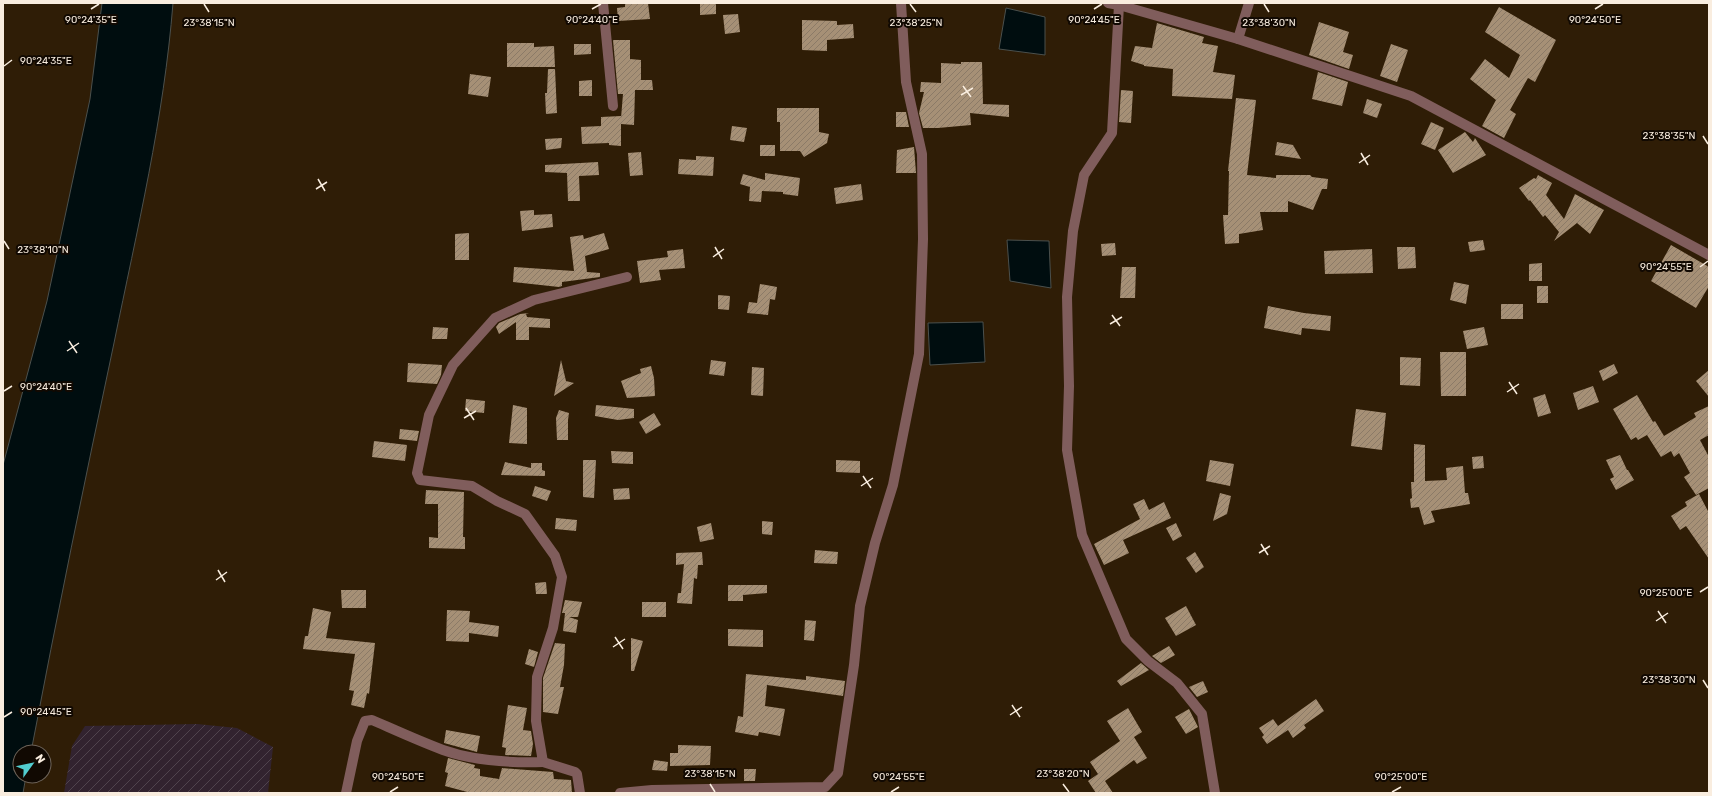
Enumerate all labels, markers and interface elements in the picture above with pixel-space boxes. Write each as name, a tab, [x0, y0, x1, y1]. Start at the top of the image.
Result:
text: 90°24'35"E	[65, 14, 117, 26]
text: 90°24'40"E	[566, 14, 618, 26]
text: 90°24'45"E	[1068, 14, 1120, 26]
text: 90°24'50"E	[1569, 14, 1621, 26]
text: 23°38'15"N	[183, 17, 235, 29]
text: 23°38'25"N	[890, 17, 942, 29]
text: 23°38'30"N	[1242, 17, 1296, 29]
text: 90°24'35"E	[20, 55, 72, 67]
text: 23°38'35"N	[1643, 130, 1696, 142]
text: 23°38'10"N	[17, 244, 69, 256]
text: 90°24'55"E	[1640, 261, 1692, 273]
text: 90°24'40"E	[20, 381, 72, 393]
text: 90°25'00"E	[1640, 587, 1692, 599]
text: 23°38'30"N	[1642, 674, 1696, 686]
text: 90°24'45"E	[20, 706, 72, 718]
north arrow	[12, 744, 52, 784]
text: N	[32, 752, 48, 766]
text: 23°38'15"N	[684, 768, 736, 780]
text: 23°38'20"N	[1036, 768, 1090, 780]
text: 90°24'50"E	[372, 771, 424, 783]
text: 90°24'55"E	[873, 771, 925, 783]
text: 90°25'00"E	[1375, 771, 1427, 783]

